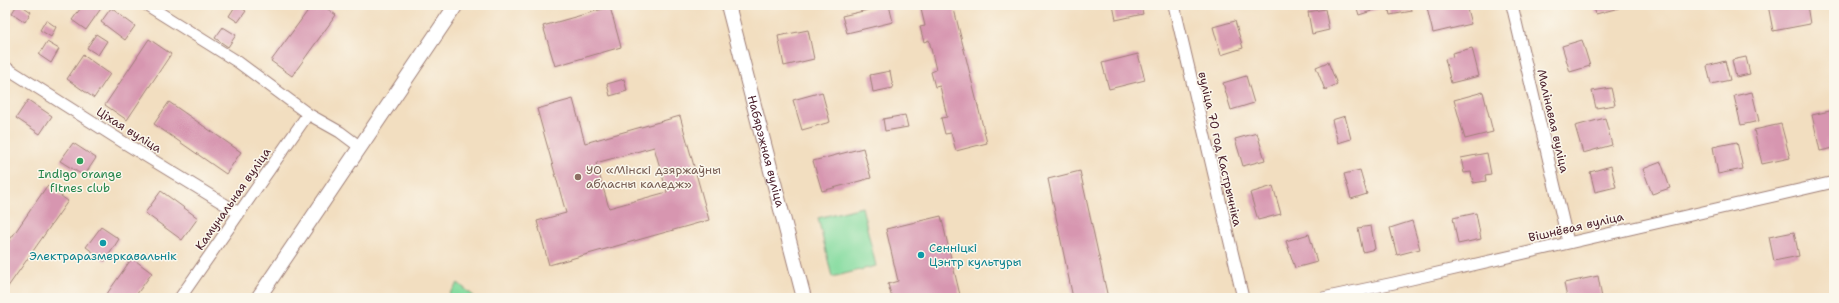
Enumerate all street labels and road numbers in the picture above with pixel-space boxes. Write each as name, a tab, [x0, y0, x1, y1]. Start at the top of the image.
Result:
street label: Малінавая вуліца	[1533, 67, 1573, 175]
street label: вуліца 70 год Кастрычніка	[1194, 70, 1246, 229]
street label: Набярэжная вуліца	[744, 93, 788, 209]
street label: Ціхая вуліца	[93, 104, 165, 157]
street label: Камунальная вуліца	[192, 144, 275, 253]
street label: Вішнёвая вуліца	[1527, 208, 1626, 246]

